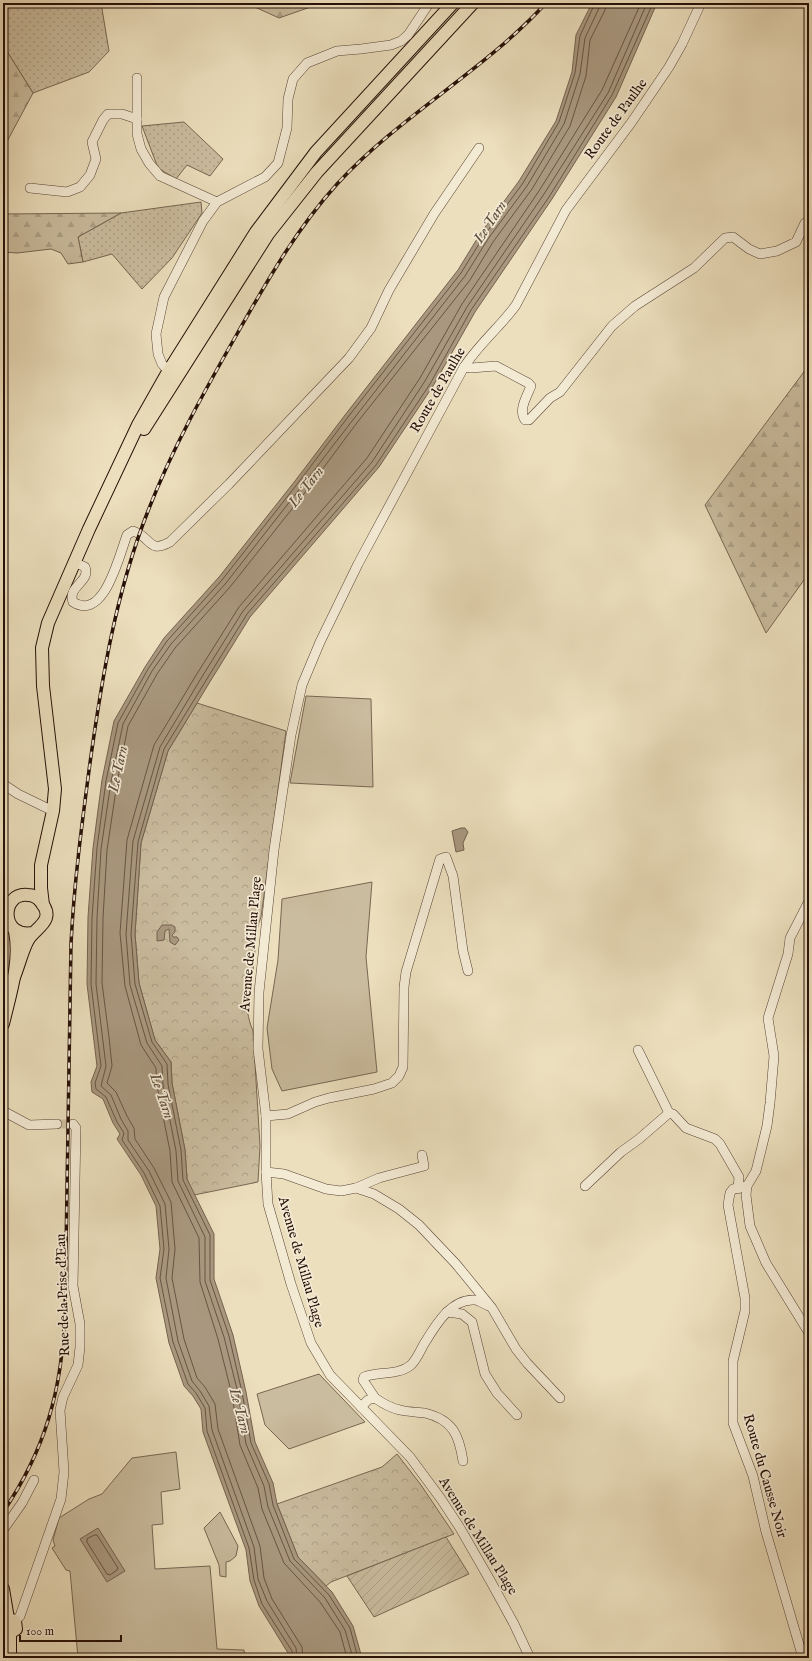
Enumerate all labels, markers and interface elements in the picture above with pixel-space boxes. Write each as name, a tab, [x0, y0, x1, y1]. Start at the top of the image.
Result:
street label: Route de Paulhe	[581, 75, 652, 163]
water label: Le Tarn	[469, 197, 511, 248]
street label: Route de Paulhe	[406, 344, 470, 436]
water label: Le Tarn	[283, 463, 328, 512]
water label: Le Tarn	[104, 744, 132, 795]
street label: Avenue de Millau Plage	[236, 875, 266, 1013]
water label: Le Tarn	[145, 1070, 179, 1121]
street label: Avenue de Millau Plage	[273, 1193, 329, 1330]
street label: Rue de la Prise d'Eau	[52, 1233, 74, 1357]
water label: Le Tarn	[224, 1385, 255, 1436]
street label: Route du Causse Noir	[739, 1412, 791, 1540]
street label: Avenue de Millau Plage	[434, 1473, 522, 1599]
scale bar	[20, 1617, 121, 1643]
text: 100 m	[26, 1624, 54, 1639]

